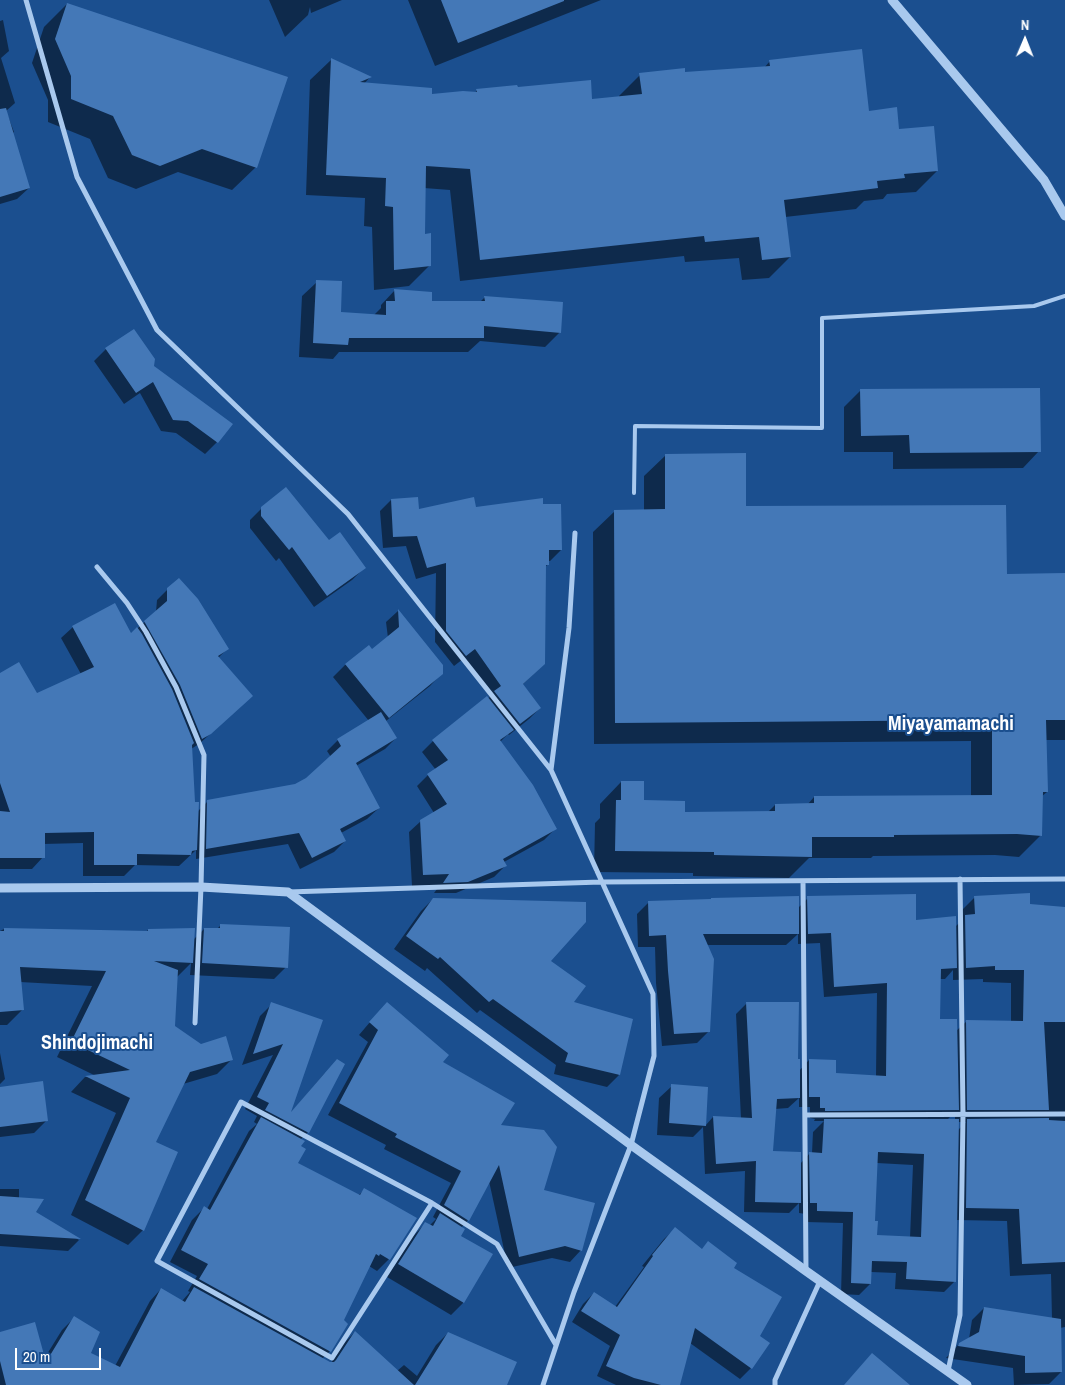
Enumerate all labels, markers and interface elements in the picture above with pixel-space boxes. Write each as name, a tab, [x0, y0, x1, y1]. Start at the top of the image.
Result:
north arrow	[1000, 15, 1050, 65]
text: N	[1021, 16, 1030, 34]
district label: Miyayamamachi	[888, 713, 1014, 737]
district label: Shindojimachi	[41, 1032, 153, 1056]
scale bar	[18, 1338, 104, 1370]
text: 20 m	[23, 1346, 50, 1367]

